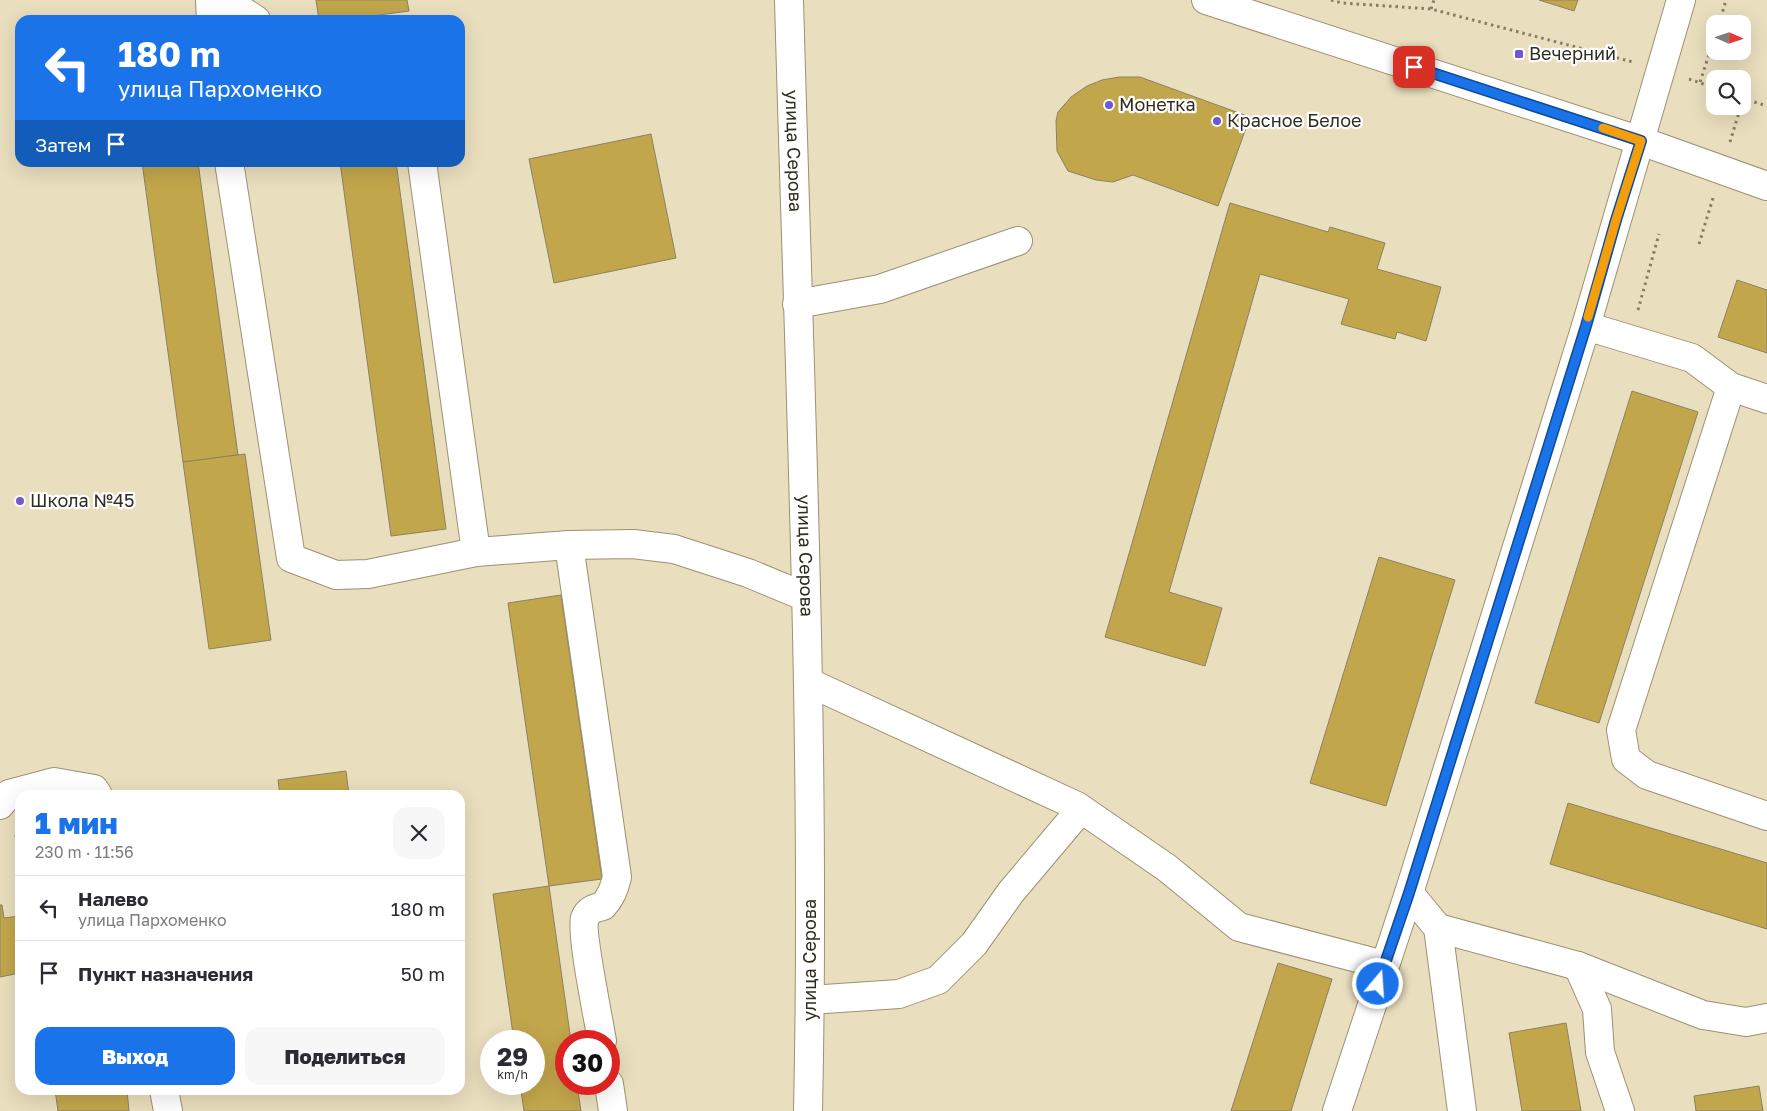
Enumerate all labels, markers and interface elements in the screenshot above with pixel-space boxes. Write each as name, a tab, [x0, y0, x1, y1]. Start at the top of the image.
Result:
north arrow	[1706, 15, 1751, 60]
map controls	[1706, 15, 1751, 115]
text: 180 m	[118, 33, 221, 75]
icon: left	[35, 35, 100, 100]
place label: Вечерний	[1529, 42, 1616, 64]
pin	[1393, 46, 1435, 88]
marker: Вечерний	[1513, 48, 1525, 60]
icon: arrive	[1400, 53, 1428, 81]
button: search	[1706, 70, 1751, 115]
text: улица Пархоменко	[118, 75, 322, 102]
street label: улица Серова	[782, 89, 807, 212]
place label: Монетка	[1119, 93, 1196, 115]
marker: Монетка	[1103, 99, 1115, 111]
place label: Красное Белое	[1227, 109, 1361, 131]
marker: Красное Белое	[1211, 115, 1223, 127]
icon: arrive	[102, 130, 130, 158]
text: Затем	[35, 133, 92, 156]
place label: Школа №45	[30, 489, 134, 511]
street label: улица Серова	[794, 494, 819, 617]
marker: Школа №45	[14, 495, 26, 507]
text: 1 мин	[35, 805, 118, 841]
button: close	[393, 807, 445, 859]
text: 230 m · 11:56	[35, 842, 134, 862]
text: Налево	[78, 887, 148, 910]
icon: left	[35, 894, 63, 922]
text: 180 m	[391, 897, 445, 920]
street label: улица Серова	[798, 899, 820, 1021]
text: улица Пархоменко	[78, 910, 227, 930]
position arrow	[1351, 957, 1403, 1009]
icon: arrive	[35, 959, 63, 987]
text: Пункт назначения	[78, 962, 253, 985]
text: 50 m	[401, 962, 445, 985]
button: Выход	[35, 1027, 235, 1085]
button: Поделиться	[245, 1027, 445, 1085]
speed limit sign: 30	[555, 1030, 620, 1095]
text: 29	[497, 1041, 528, 1072]
text: km/h	[497, 1067, 528, 1082]

